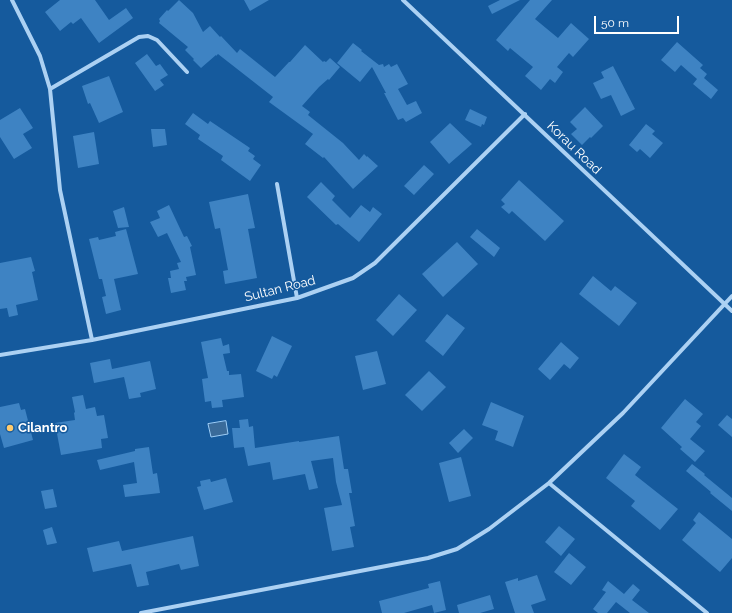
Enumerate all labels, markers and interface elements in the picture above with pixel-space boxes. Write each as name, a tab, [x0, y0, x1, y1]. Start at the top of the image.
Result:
scale bar	[596, 8, 681, 34]
text: 50 m	[601, 16, 629, 30]
street label: Korau Road	[544, 118, 604, 178]
street label: Sultan Road	[243, 273, 317, 305]
place label: Cilantro	[18, 420, 67, 436]
marker: Cilantro	[5, 423, 15, 433]

